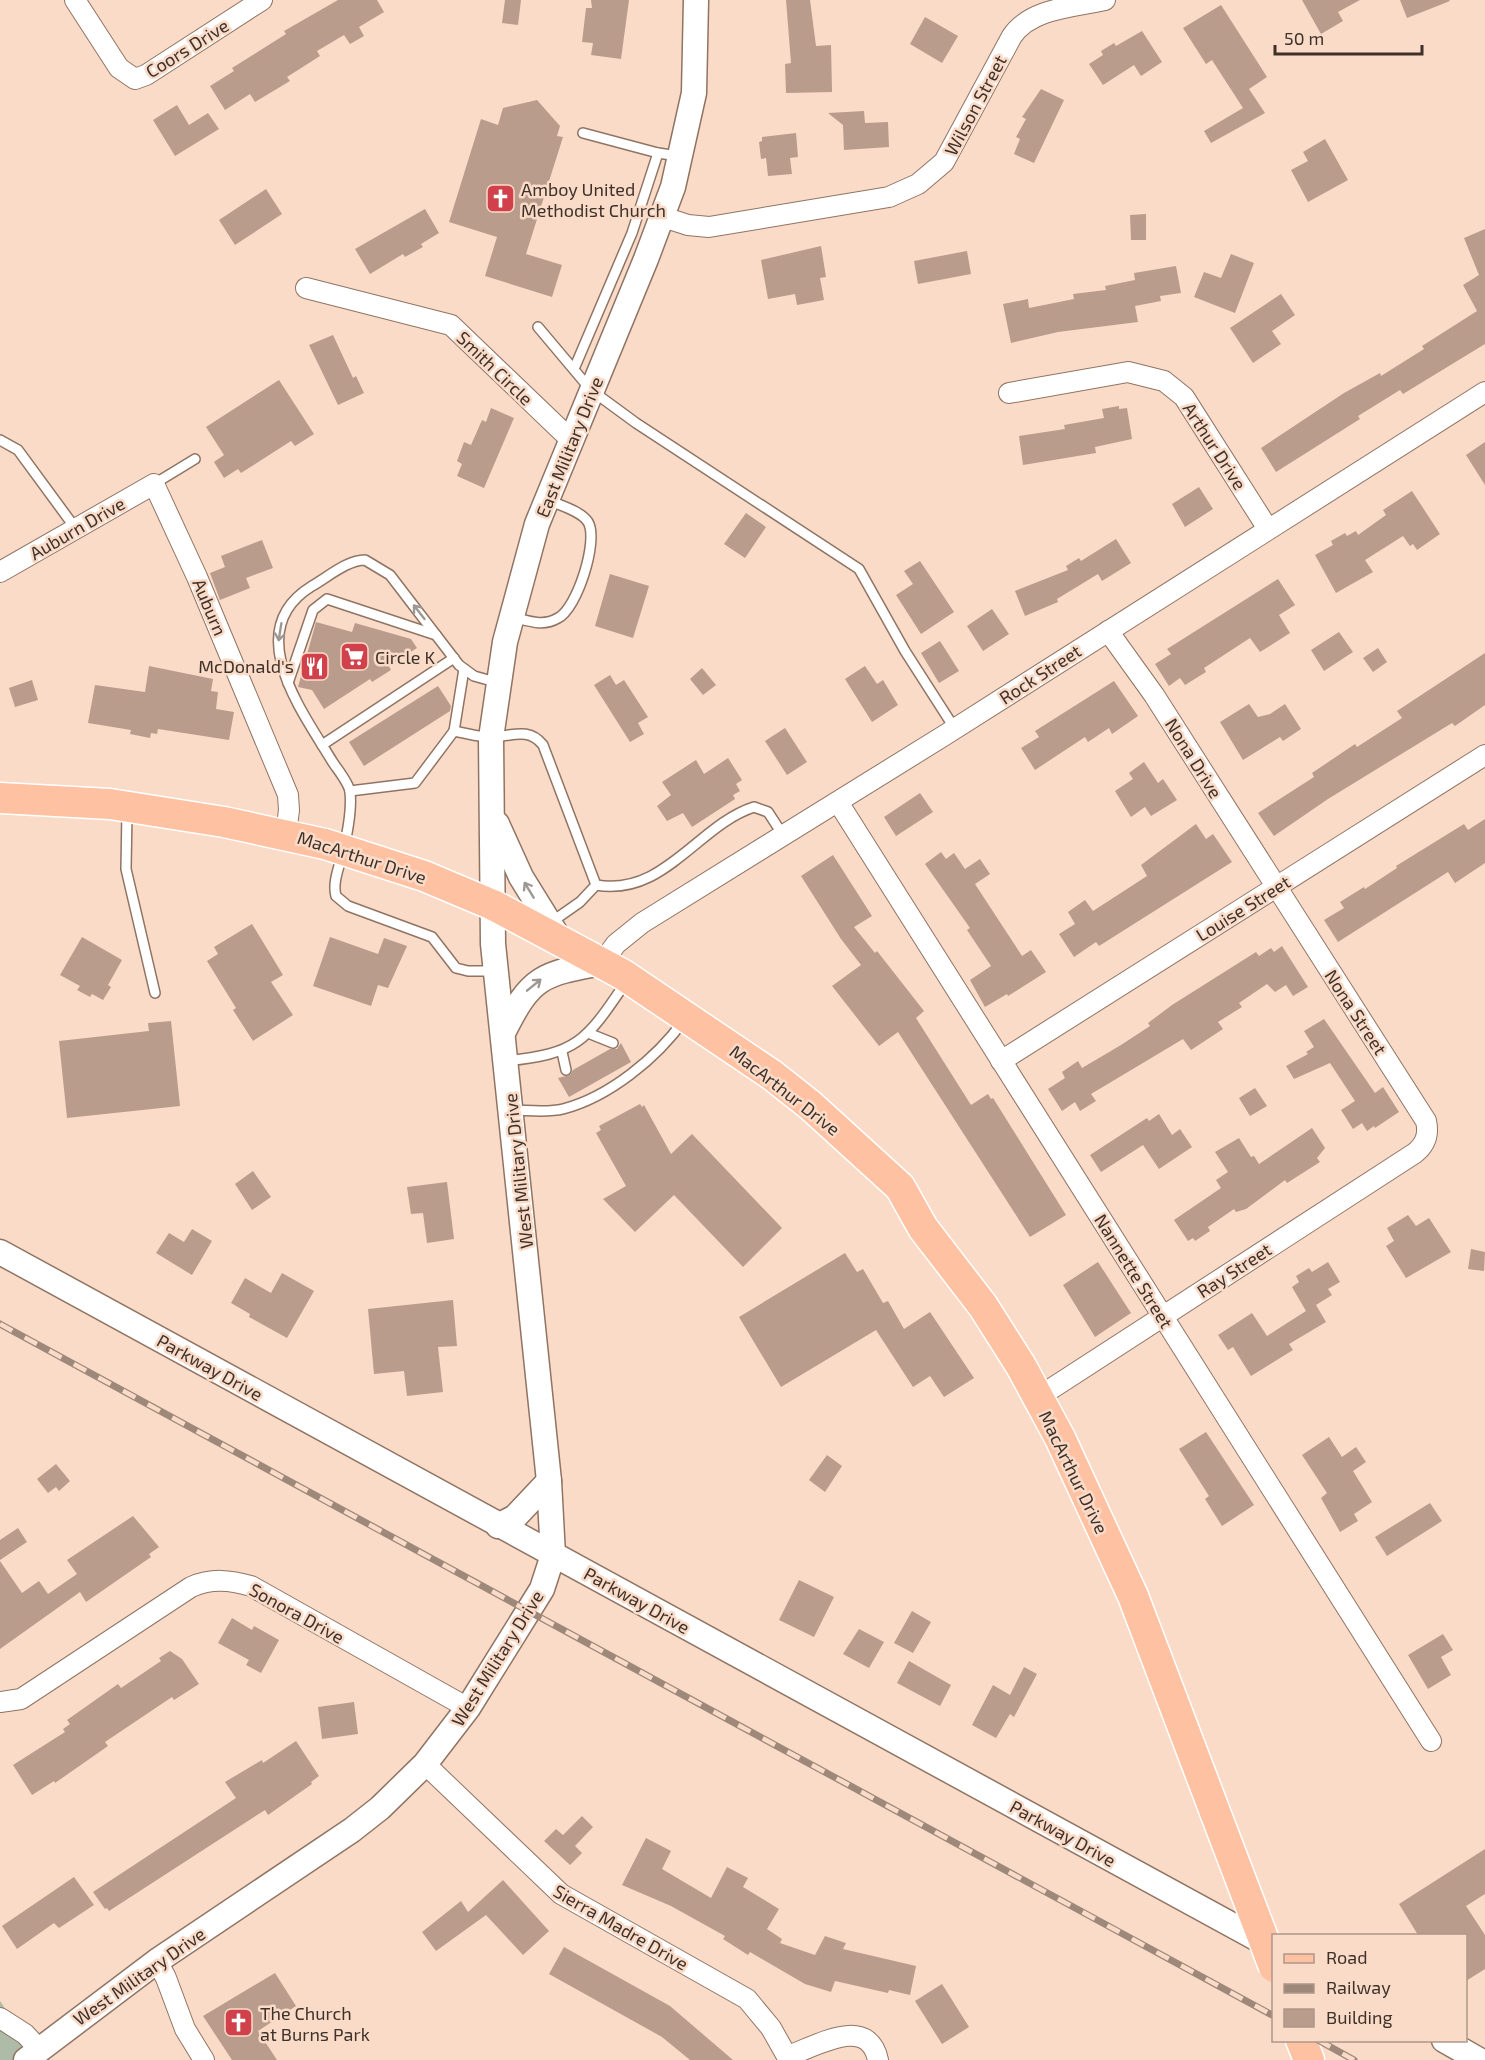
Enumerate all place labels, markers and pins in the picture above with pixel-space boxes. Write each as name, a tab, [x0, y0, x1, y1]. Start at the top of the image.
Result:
place label: Amboy United Methodist Church	[521, 178, 666, 221]
church icon: Amboy United Methodist Church	[484, 183, 516, 215]
supermarket icon: Circle K	[338, 641, 370, 673]
place label: Circle K	[375, 646, 436, 668]
restaurant icon: McDonald's	[299, 650, 331, 682]
place label: McDonald's	[198, 655, 294, 677]
place label: The Church at Burns Park	[260, 2002, 370, 2045]
church icon: The Church at Burns Park	[223, 2007, 255, 2039]

